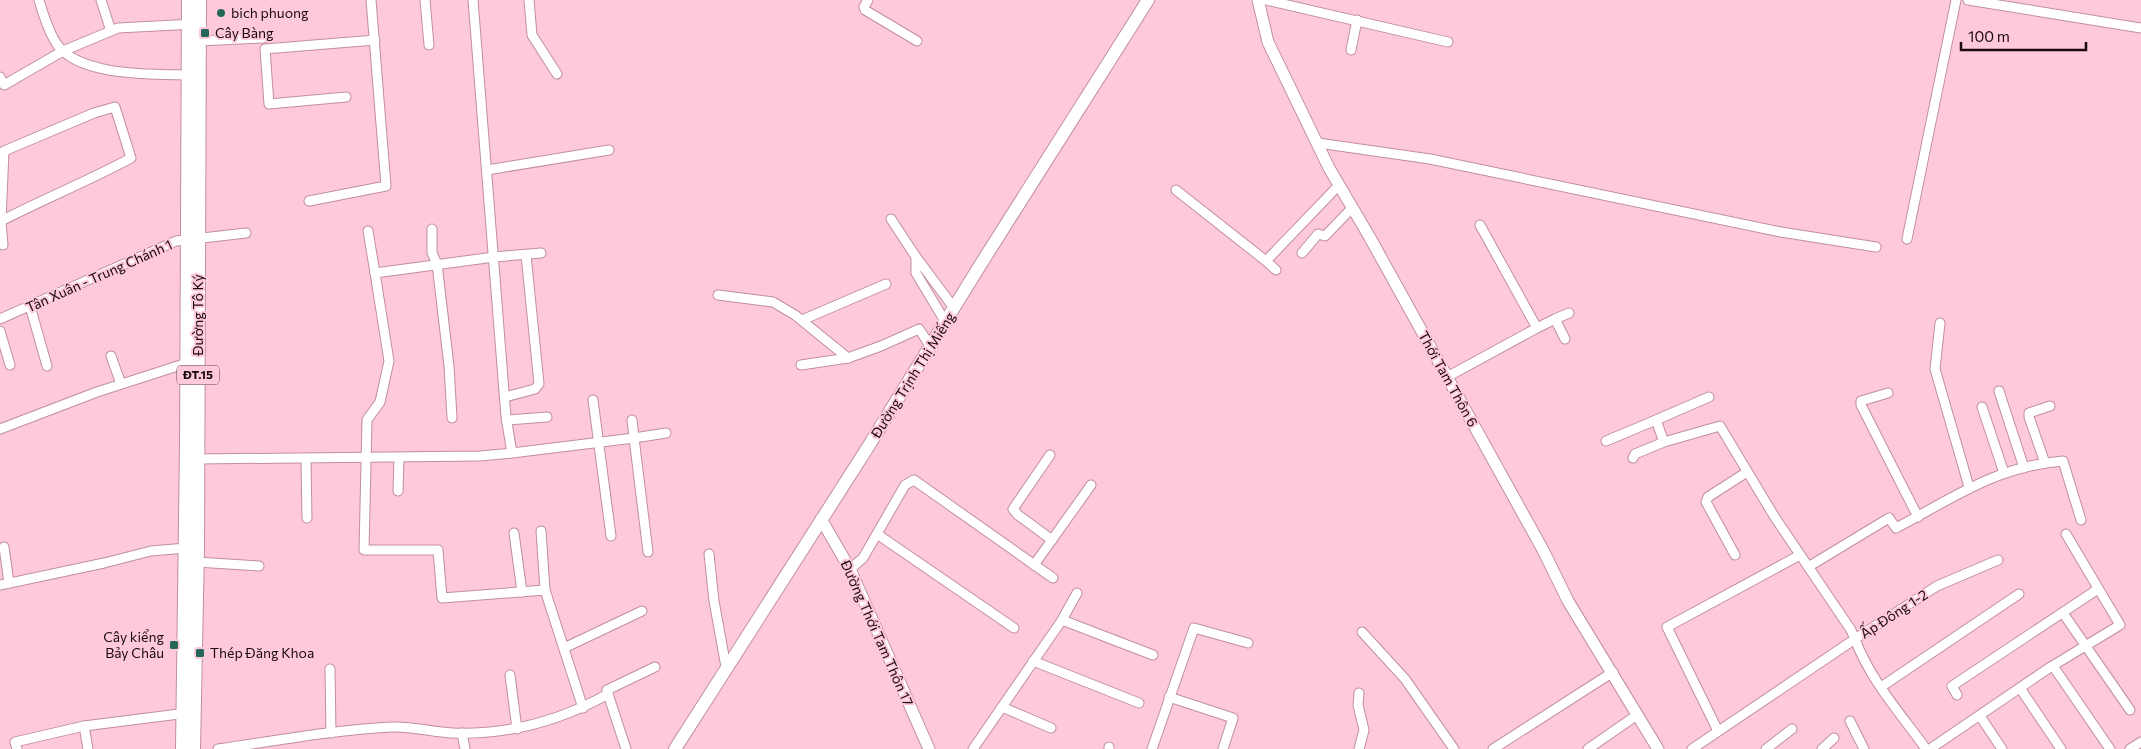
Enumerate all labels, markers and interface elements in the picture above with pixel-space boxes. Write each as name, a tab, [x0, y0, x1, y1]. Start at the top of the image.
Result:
place label: bich phuong	[231, 4, 309, 21]
marker: bich phuong	[215, 7, 227, 19]
scale bar	[1961, 20, 2086, 52]
place label: Cây Bàng	[215, 24, 274, 41]
marker: Cây Bàng	[199, 27, 211, 39]
text: 100 m	[1968, 27, 2010, 45]
street label: Tân Xuân - Trung Chánh 1	[23, 236, 175, 316]
street label: Đường Tô Ký	[189, 274, 206, 357]
street label: Đường Trịnh Thị Miếng	[866, 308, 959, 442]
street label: Thới Tam Thôn 6	[1415, 328, 1482, 430]
road number: ĐT.15	[177, 366, 219, 384]
street label: Đường Thới Tam Thôn 17	[837, 556, 917, 708]
street label: Ấp Đông 1-2	[1856, 584, 1931, 642]
place label: Cây kiểng Bảy Châu	[103, 628, 164, 661]
marker: Cây kiểng Bảy Châu	[168, 639, 180, 651]
place label: Thép Đăng Khoa	[210, 644, 314, 661]
marker: Thép Đăng Khoa	[194, 647, 206, 659]

